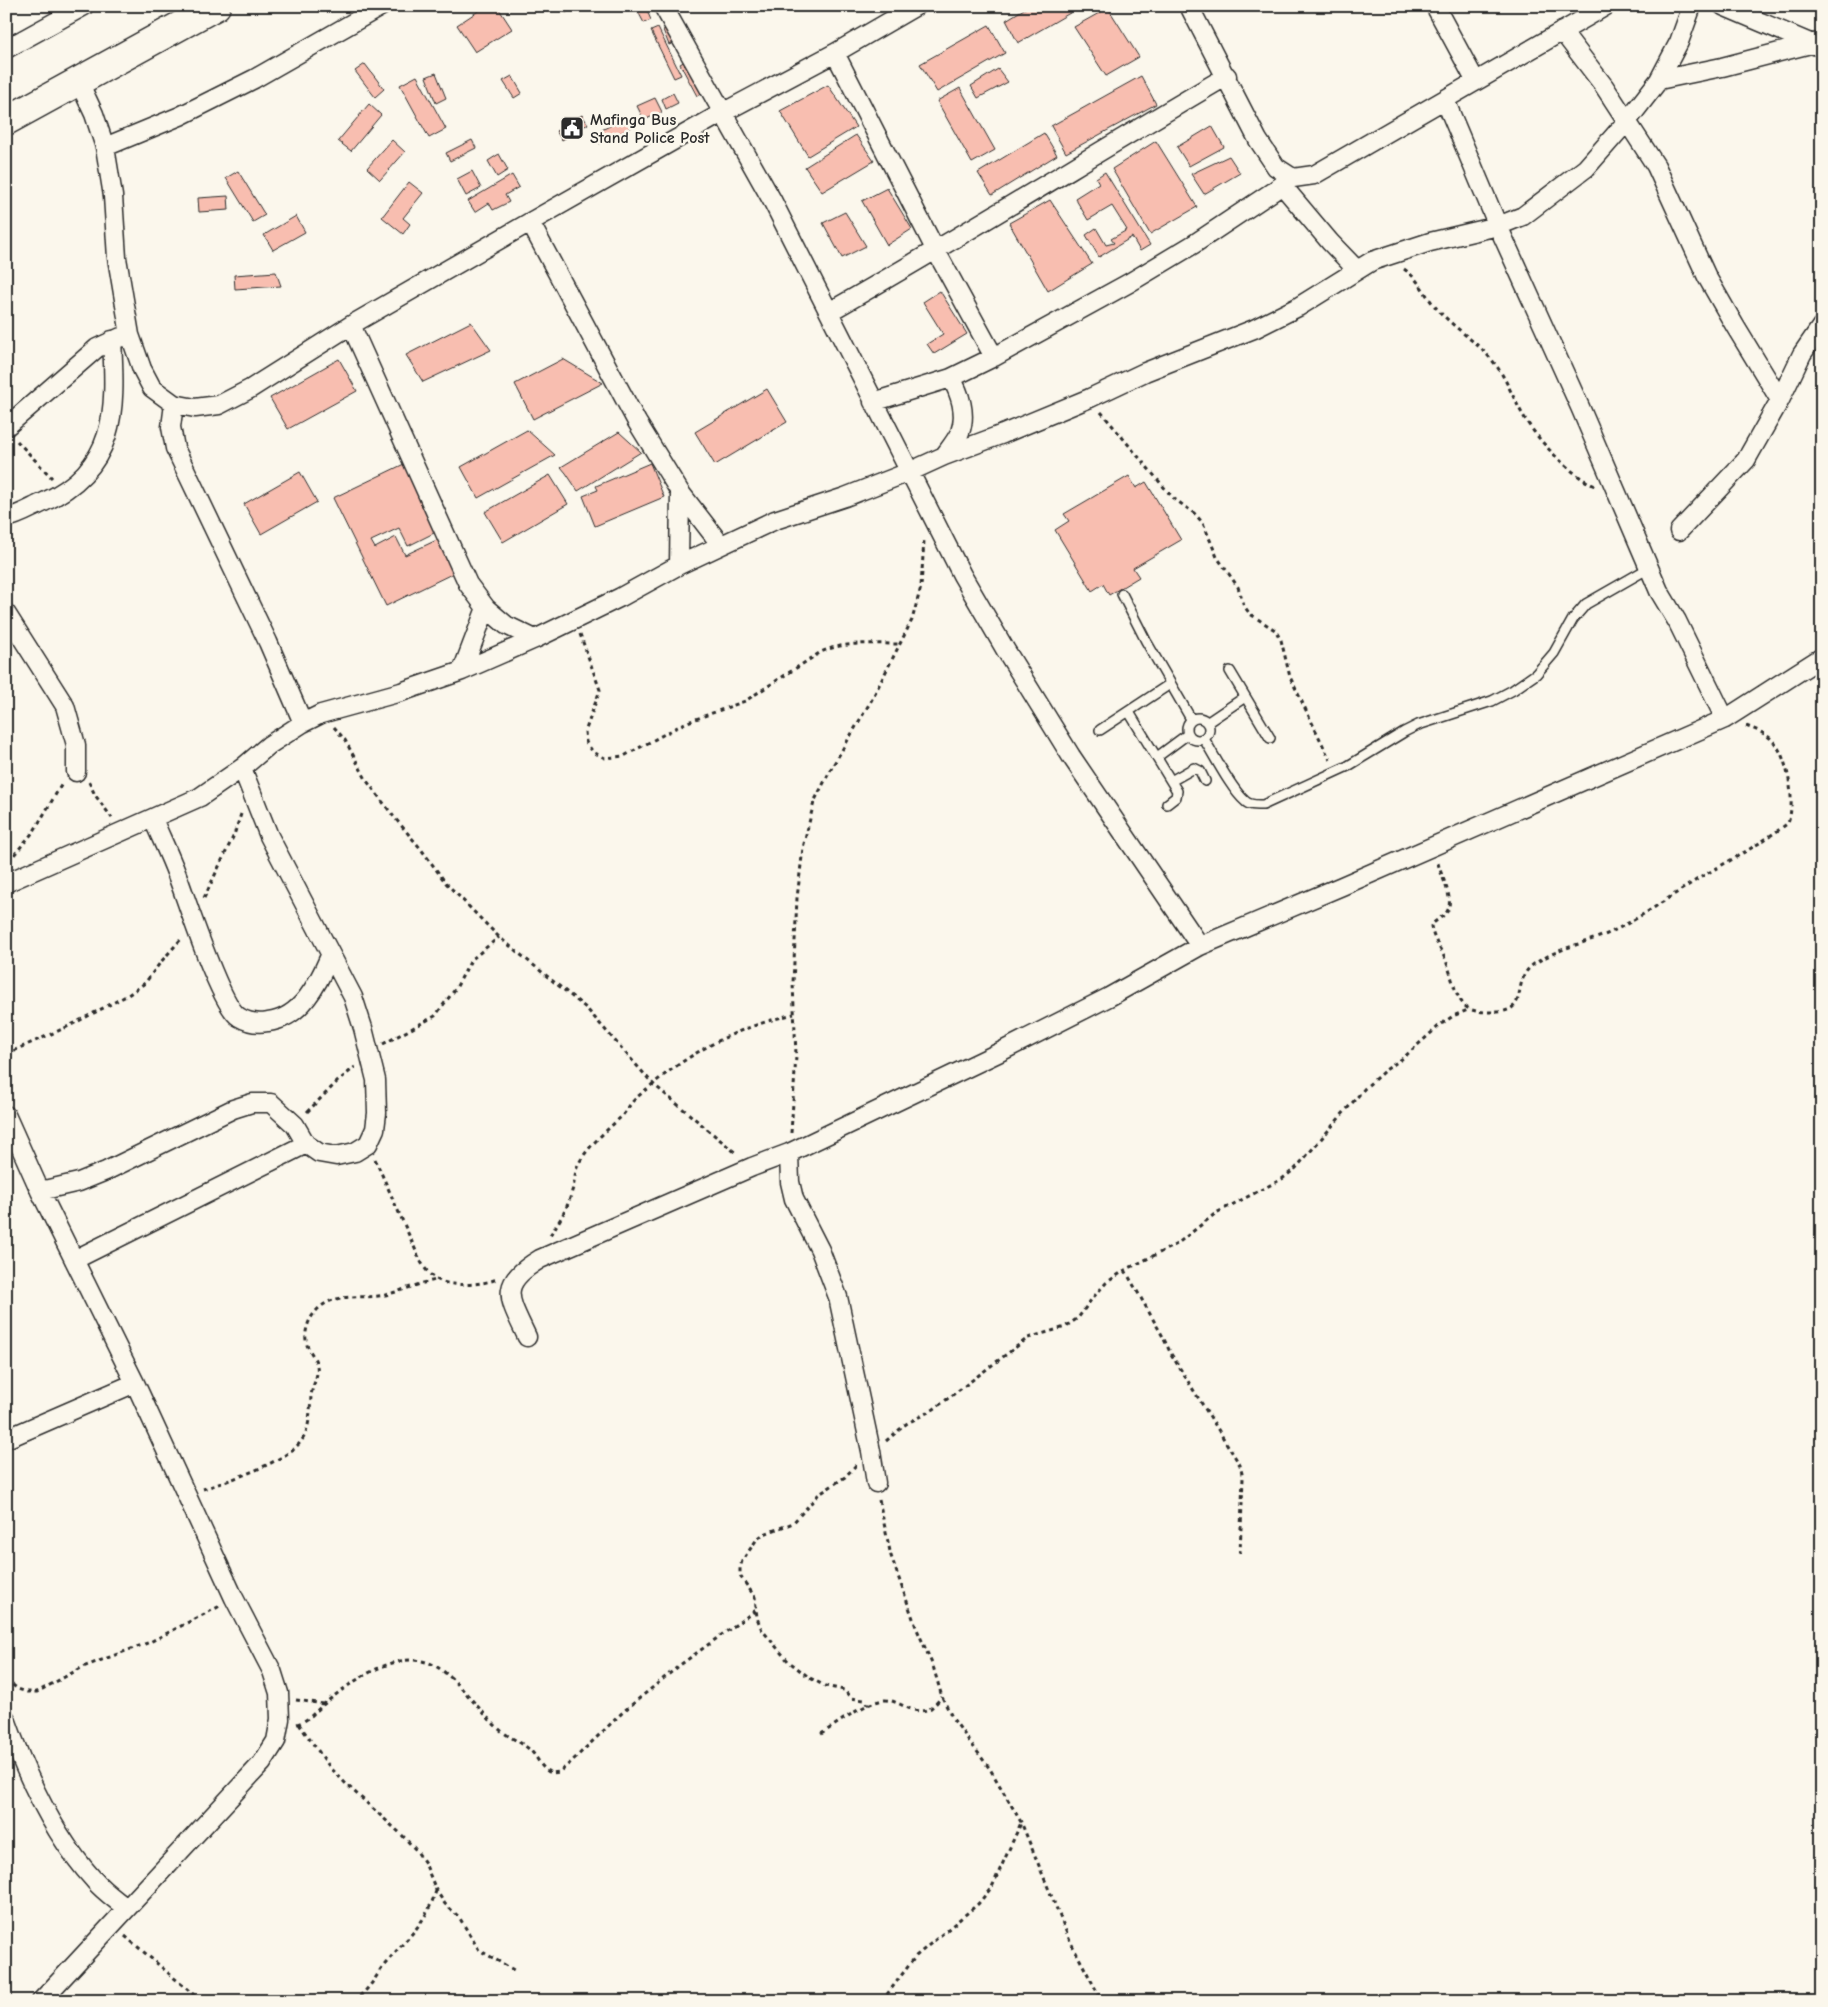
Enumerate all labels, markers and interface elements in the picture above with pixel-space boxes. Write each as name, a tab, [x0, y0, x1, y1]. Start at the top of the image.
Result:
place label: Mafinga Bus Stand Police Post	[590, 111, 710, 147]
public building icon: Mafinga Bus Stand Police Post	[559, 115, 585, 141]

